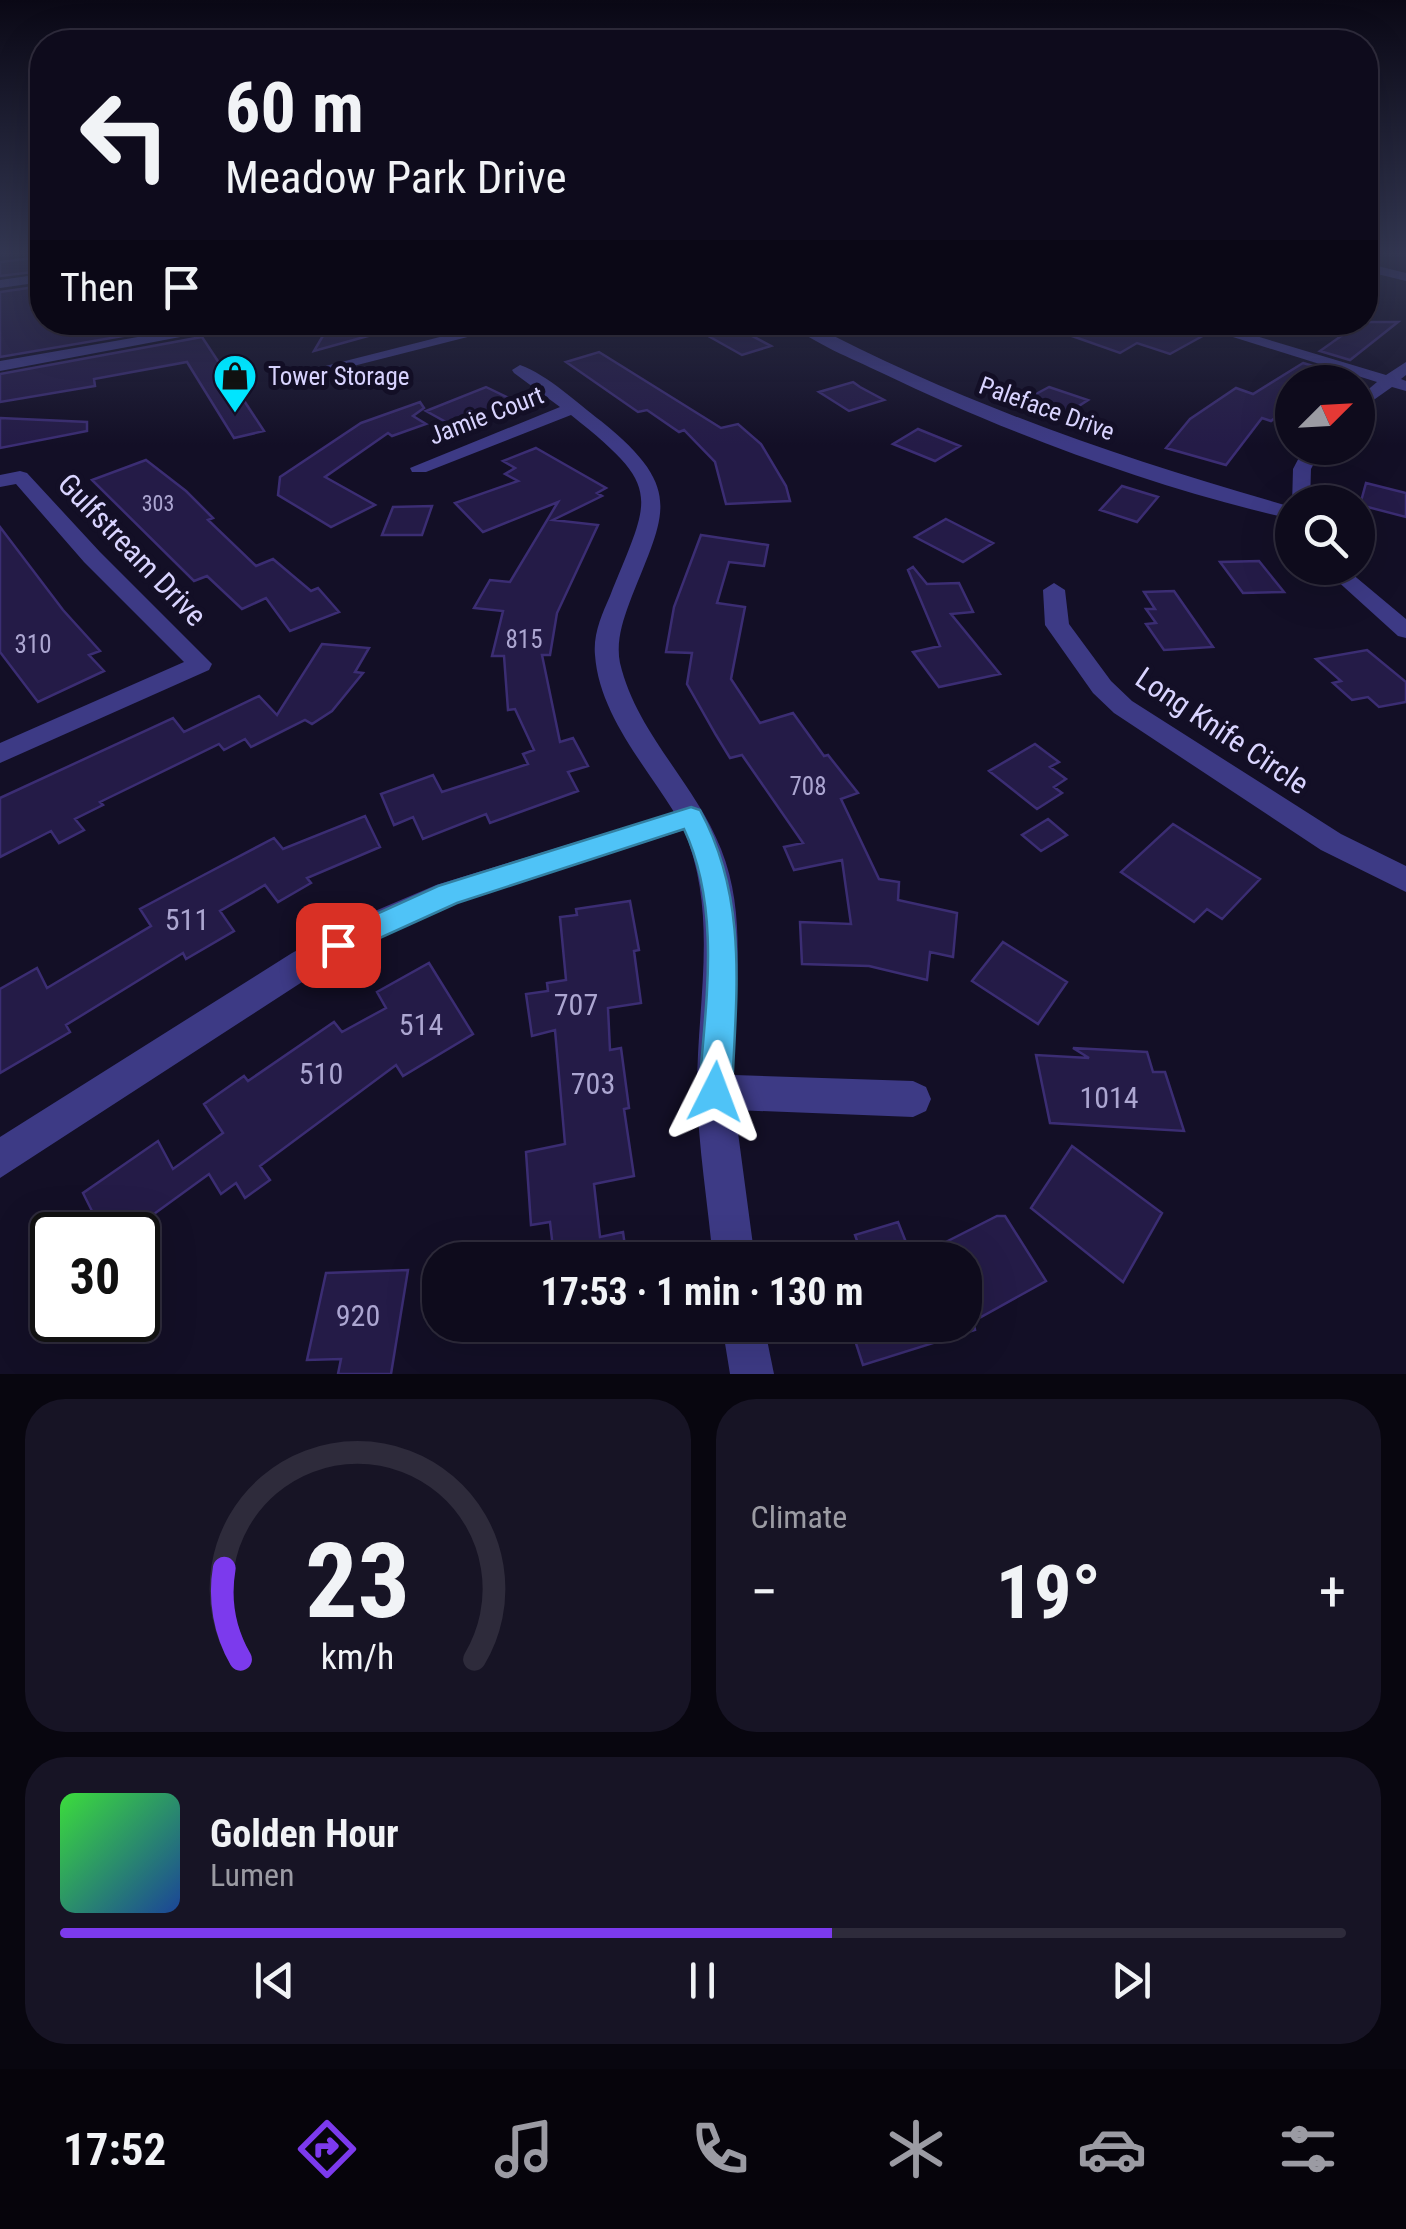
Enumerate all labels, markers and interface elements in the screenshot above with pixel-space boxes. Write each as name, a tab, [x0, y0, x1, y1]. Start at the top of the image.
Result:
text: 60 m	[225, 67, 364, 149]
icon: left	[60, 70, 190, 200]
text: Meadow Park Drive	[225, 151, 566, 204]
icon: arrive	[154, 260, 209, 315]
text: Then	[60, 266, 134, 310]
shop icon: Tower Storage	[212, 353, 258, 414]
place label: Tower Storage	[268, 362, 410, 391]
north arrow	[1275, 365, 1375, 465]
map controls	[1275, 365, 1375, 585]
street label: Paleface Drive	[975, 371, 1118, 446]
street label: Jamie Court	[425, 380, 548, 451]
street label: Gulfstream Drive	[51, 466, 214, 633]
button: search	[1275, 485, 1375, 585]
house number: 303	[142, 491, 174, 516]
house number: 815	[505, 625, 543, 654]
house number: 310	[14, 630, 52, 659]
street label: Long Knife Circle	[1129, 660, 1315, 801]
house number: 708	[789, 772, 827, 801]
house number: 511	[165, 902, 209, 937]
pin	[296, 903, 381, 988]
icon: arrive	[311, 918, 366, 973]
house number: 707	[554, 987, 598, 1022]
house number: 514	[399, 1007, 443, 1042]
position arrow	[663, 1040, 767, 1144]
house number: 510	[299, 1056, 343, 1091]
house number: 703	[571, 1066, 615, 1101]
house number: 1014	[1079, 1080, 1139, 1115]
speed limit sign: 30	[30, 1212, 160, 1342]
text: 17:53 · 1 min · 130 m	[541, 1270, 863, 1314]
house number: 920	[336, 1298, 380, 1333]
text: Climate	[751, 1498, 847, 1536]
text: 23	[305, 1521, 410, 1642]
text: 19°	[996, 1548, 1101, 1636]
text: −	[751, 1560, 778, 1624]
text: +	[1319, 1560, 1346, 1624]
text: km/h	[321, 1636, 395, 1678]
text: Golden Hour	[210, 1812, 399, 1856]
text: Lumen	[210, 1856, 295, 1894]
icon: previous	[247, 1953, 302, 2008]
icon: pause	[675, 1953, 730, 2008]
icon: next	[1104, 1953, 1159, 2008]
icon: directions	[292, 2114, 362, 2184]
icon: music	[489, 2114, 559, 2184]
icon: phone	[685, 2114, 755, 2184]
icon: climate	[881, 2114, 951, 2184]
icon: car	[1077, 2114, 1147, 2184]
icon: filters	[1273, 2114, 1343, 2184]
text: 17:52	[63, 2123, 166, 2176]

